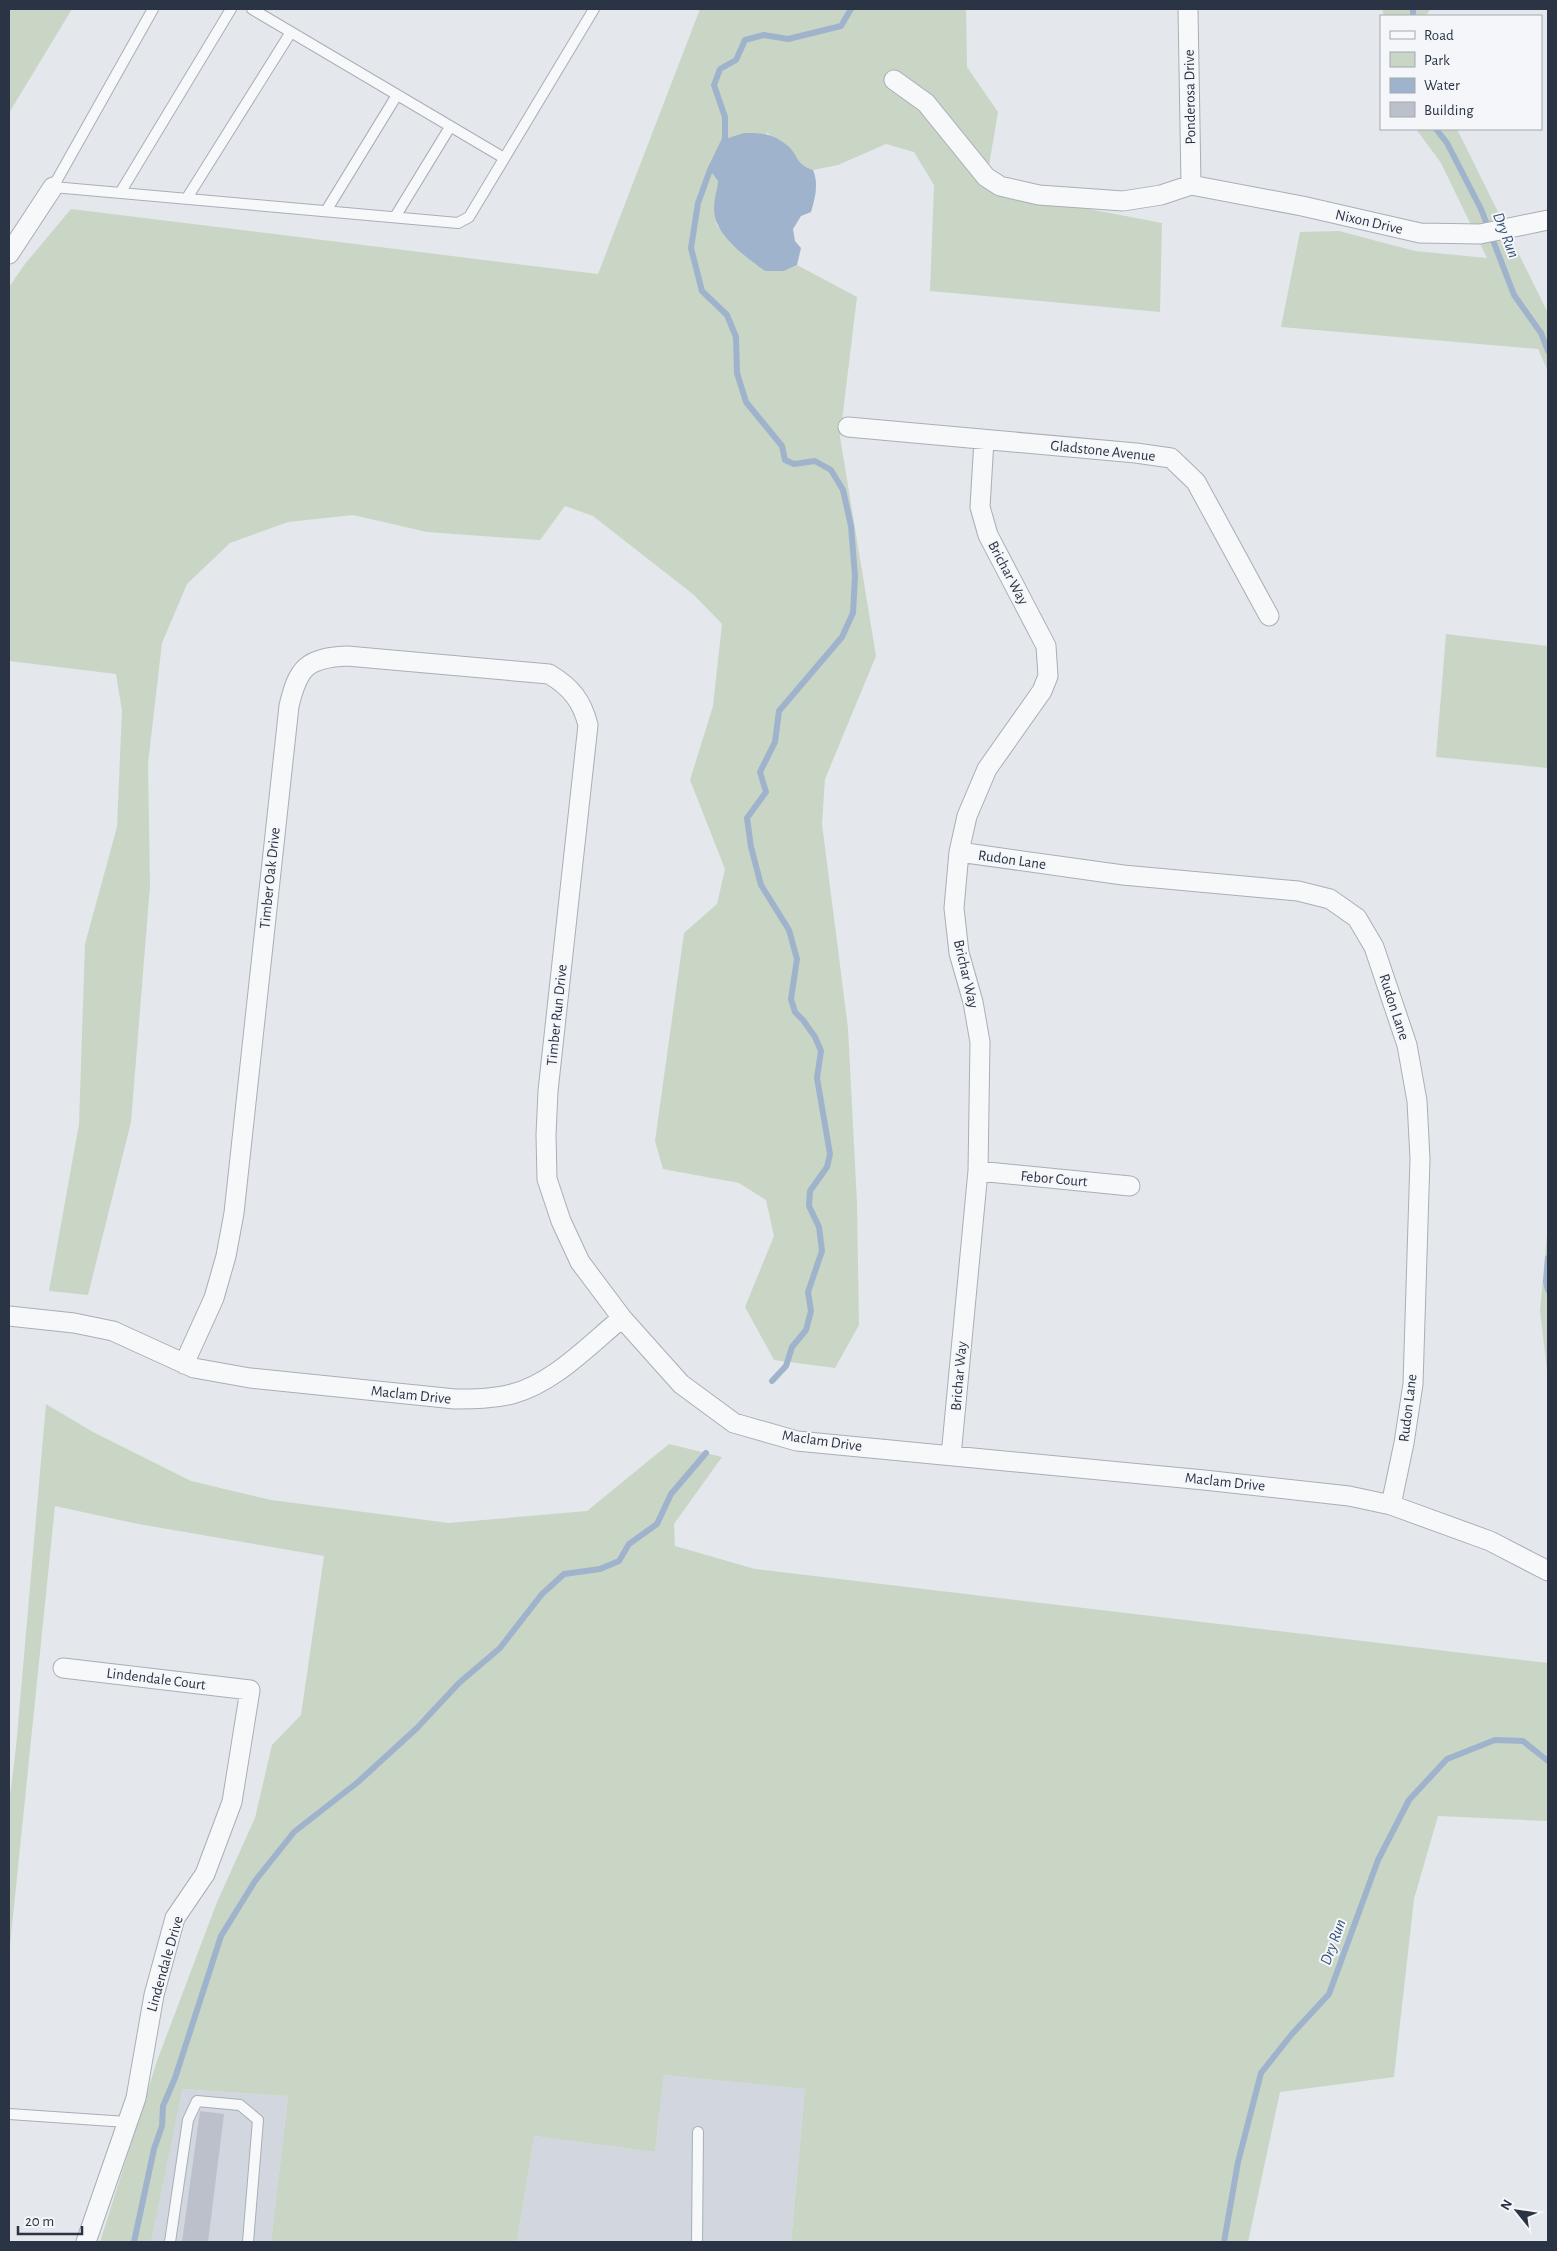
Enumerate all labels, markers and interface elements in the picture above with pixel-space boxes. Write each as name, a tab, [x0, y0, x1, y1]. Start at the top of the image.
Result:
legend	[1380, 15, 1542, 130]
text: Road	[1424, 28, 1454, 43]
street label: Ponderosa Drive	[1182, 49, 1198, 145]
text: Park	[1424, 53, 1450, 68]
text: Water	[1424, 78, 1460, 93]
text: Building	[1424, 103, 1474, 118]
street label: Nixon Drive	[1334, 207, 1404, 237]
water label: Dry Run	[1490, 210, 1522, 260]
street label: Gladstone Avenue	[1050, 438, 1156, 464]
street label: Brichar Way	[985, 539, 1031, 608]
street label: Timber Oak Drive	[257, 826, 283, 929]
street label: Rudon Lane	[977, 848, 1047, 872]
street label: Brichar Way	[951, 938, 981, 1010]
street label: Timber Run Drive	[544, 963, 570, 1066]
street label: Rudon Lane	[1376, 972, 1412, 1042]
street label: Febor Court	[1020, 1169, 1088, 1189]
street label: Brichar Way	[948, 1340, 970, 1411]
street label: Rudon Lane	[1396, 1373, 1420, 1443]
street label: Maclam Drive	[370, 1383, 452, 1407]
street label: Maclam Drive	[781, 1428, 863, 1454]
street label: Maclam Drive	[1184, 1470, 1266, 1494]
street label: Lindendale Court	[106, 1665, 207, 1693]
street label: Lindendale Drive	[144, 1914, 186, 2014]
water label: Dry Run	[1317, 1917, 1349, 1967]
north arrow	[1492, 2186, 1542, 2236]
text: N	[1498, 2197, 1515, 2213]
scale bar	[18, 2204, 81, 2236]
text: 20 m	[25, 2214, 54, 2229]

